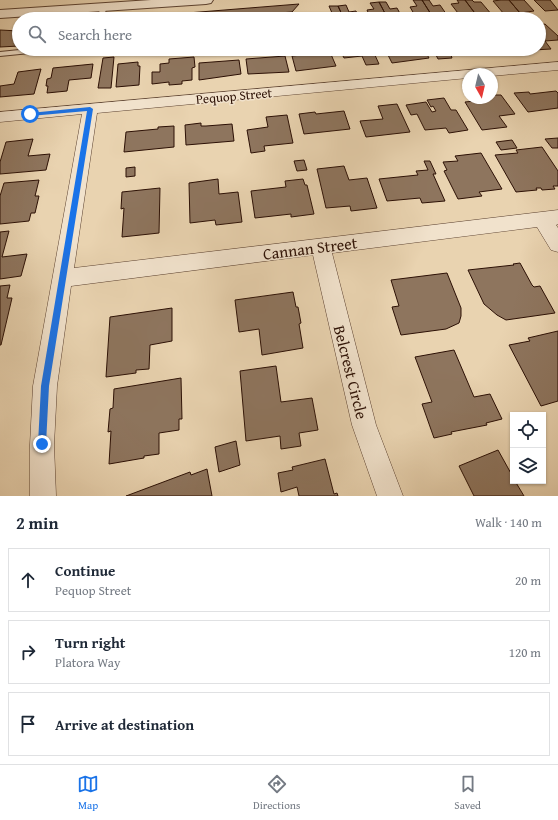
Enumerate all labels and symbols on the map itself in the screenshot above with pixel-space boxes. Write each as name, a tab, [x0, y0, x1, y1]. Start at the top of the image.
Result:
north arrow	[462, 68, 498, 104]
street label: Pequop Street	[195, 83, 273, 109]
route start	[21, 105, 39, 123]
street label: Cannan Street	[262, 230, 359, 266]
street label: Belcrest Circle	[328, 323, 374, 421]
route end	[33, 435, 51, 453]

